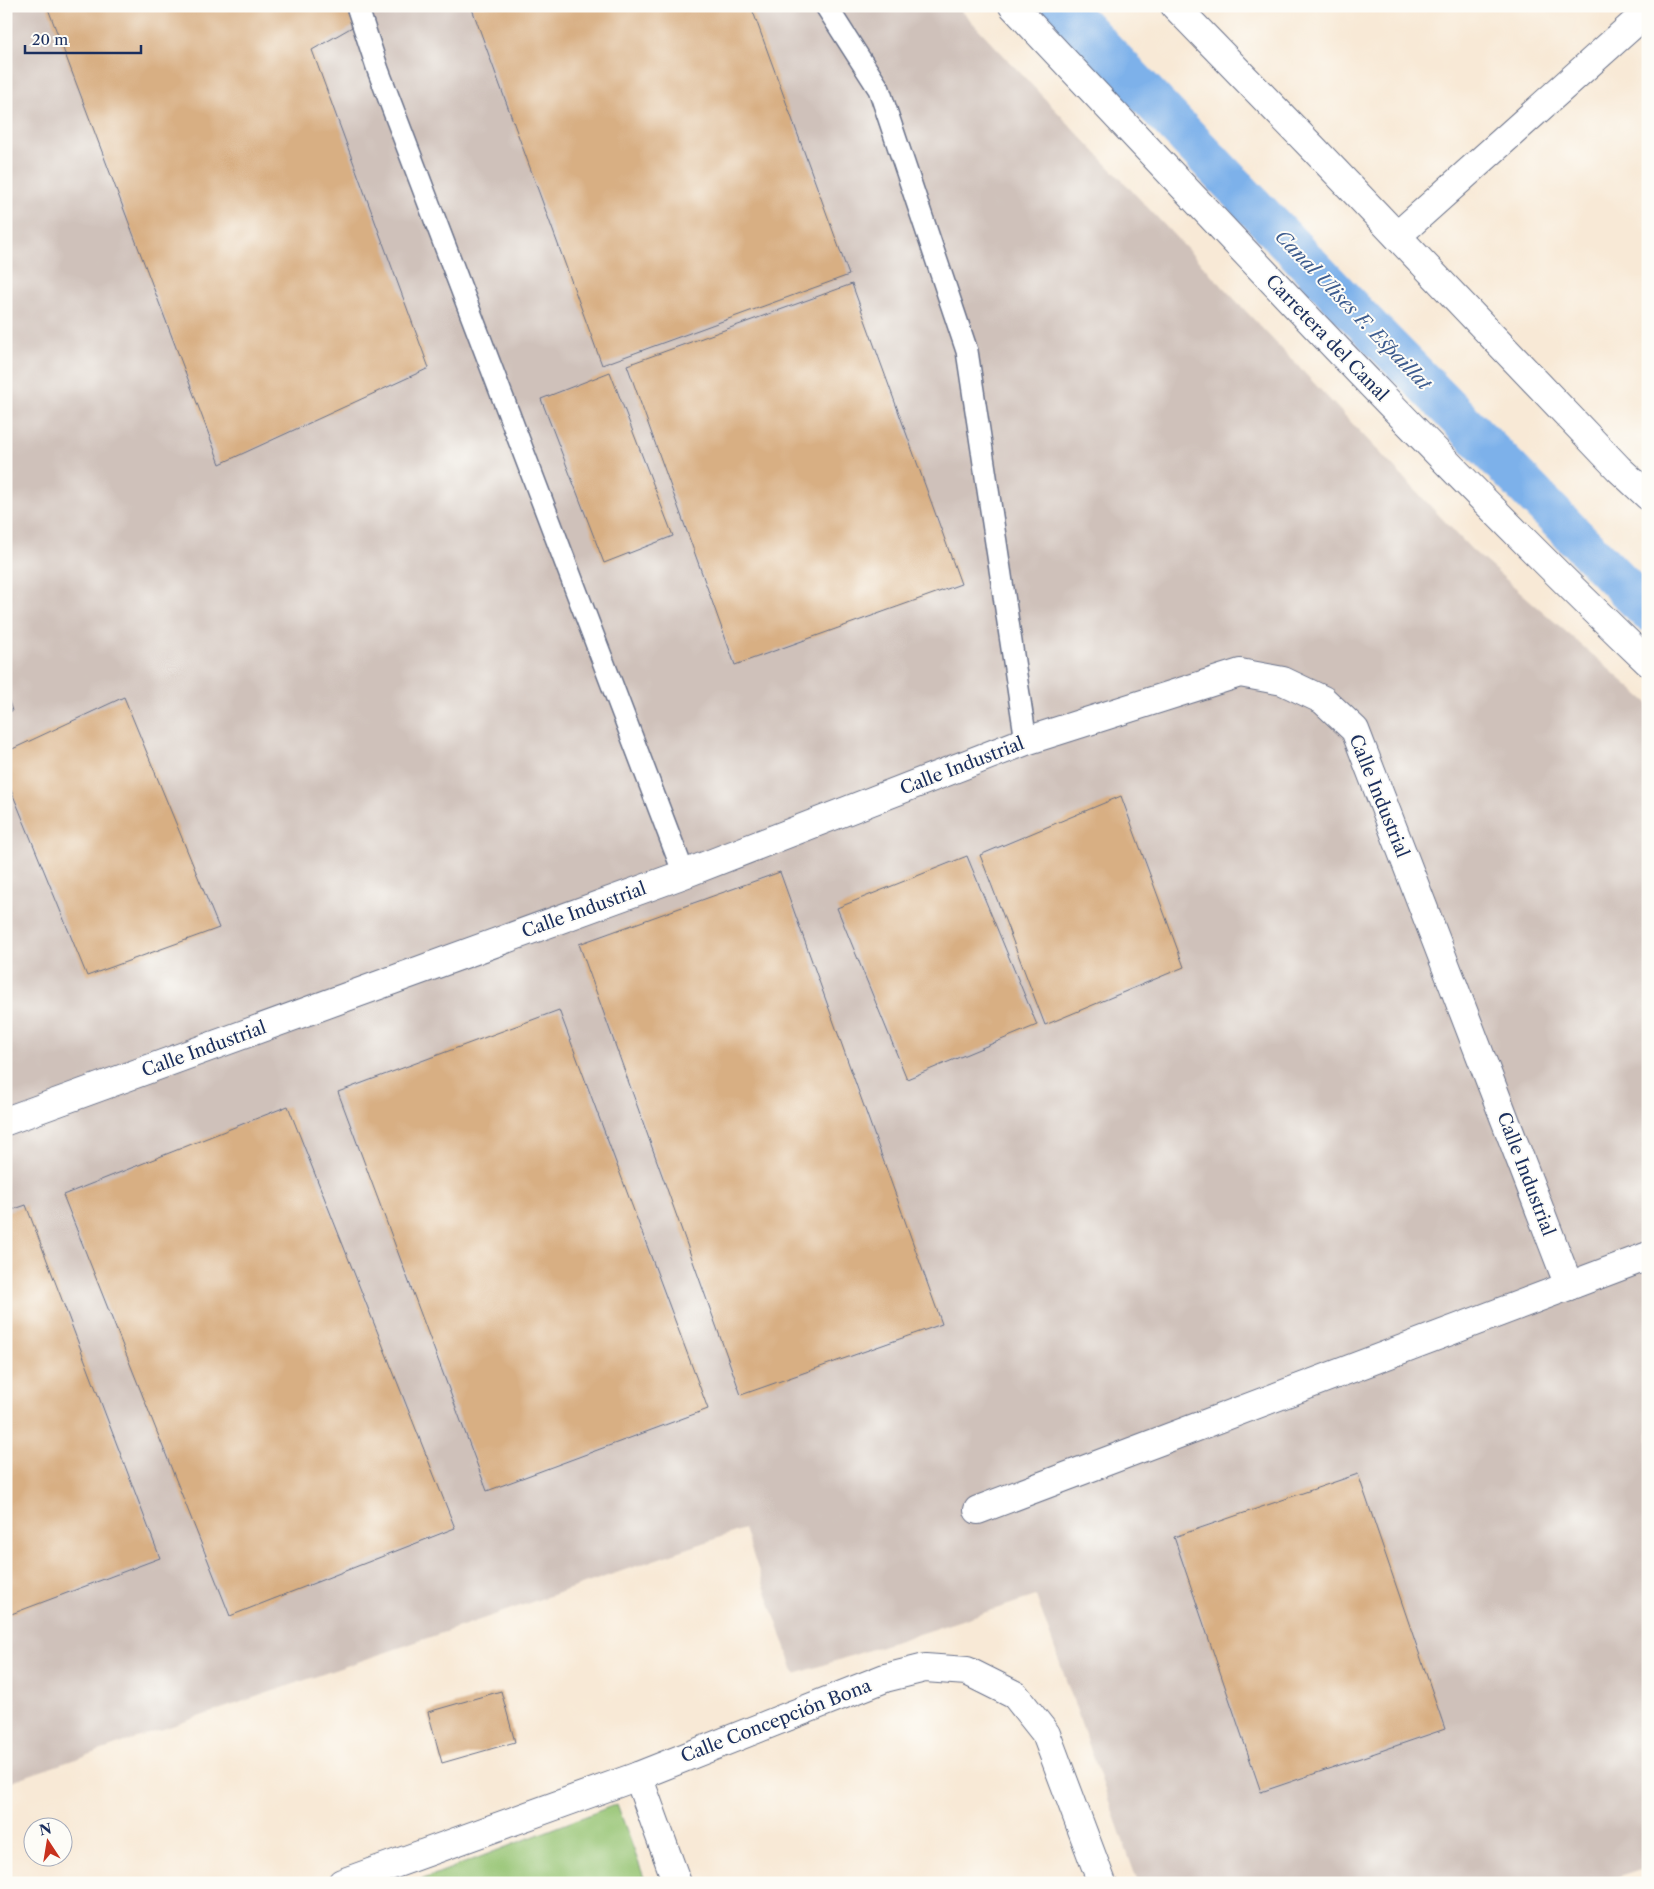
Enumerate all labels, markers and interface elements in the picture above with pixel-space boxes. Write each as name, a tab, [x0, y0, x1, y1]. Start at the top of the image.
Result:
scale bar	[25, 22, 141, 54]
text: 20 m	[32, 30, 68, 49]
water label: Canal Ulises F. Espaillat	[1270, 225, 1437, 396]
street label: Carretera del Canal	[1261, 270, 1393, 406]
street label: Calle Industrial	[1344, 731, 1414, 861]
street label: Calle Industrial	[897, 732, 1027, 800]
street label: Calle Industrial	[519, 877, 649, 943]
street label: Calle Industrial	[139, 1016, 269, 1082]
street label: Calle Industrial	[1492, 1109, 1560, 1239]
street label: Calle Concepción Bona	[678, 1674, 875, 1767]
north arrow	[22, 1816, 72, 1866]
text: N	[37, 1819, 53, 1839]

